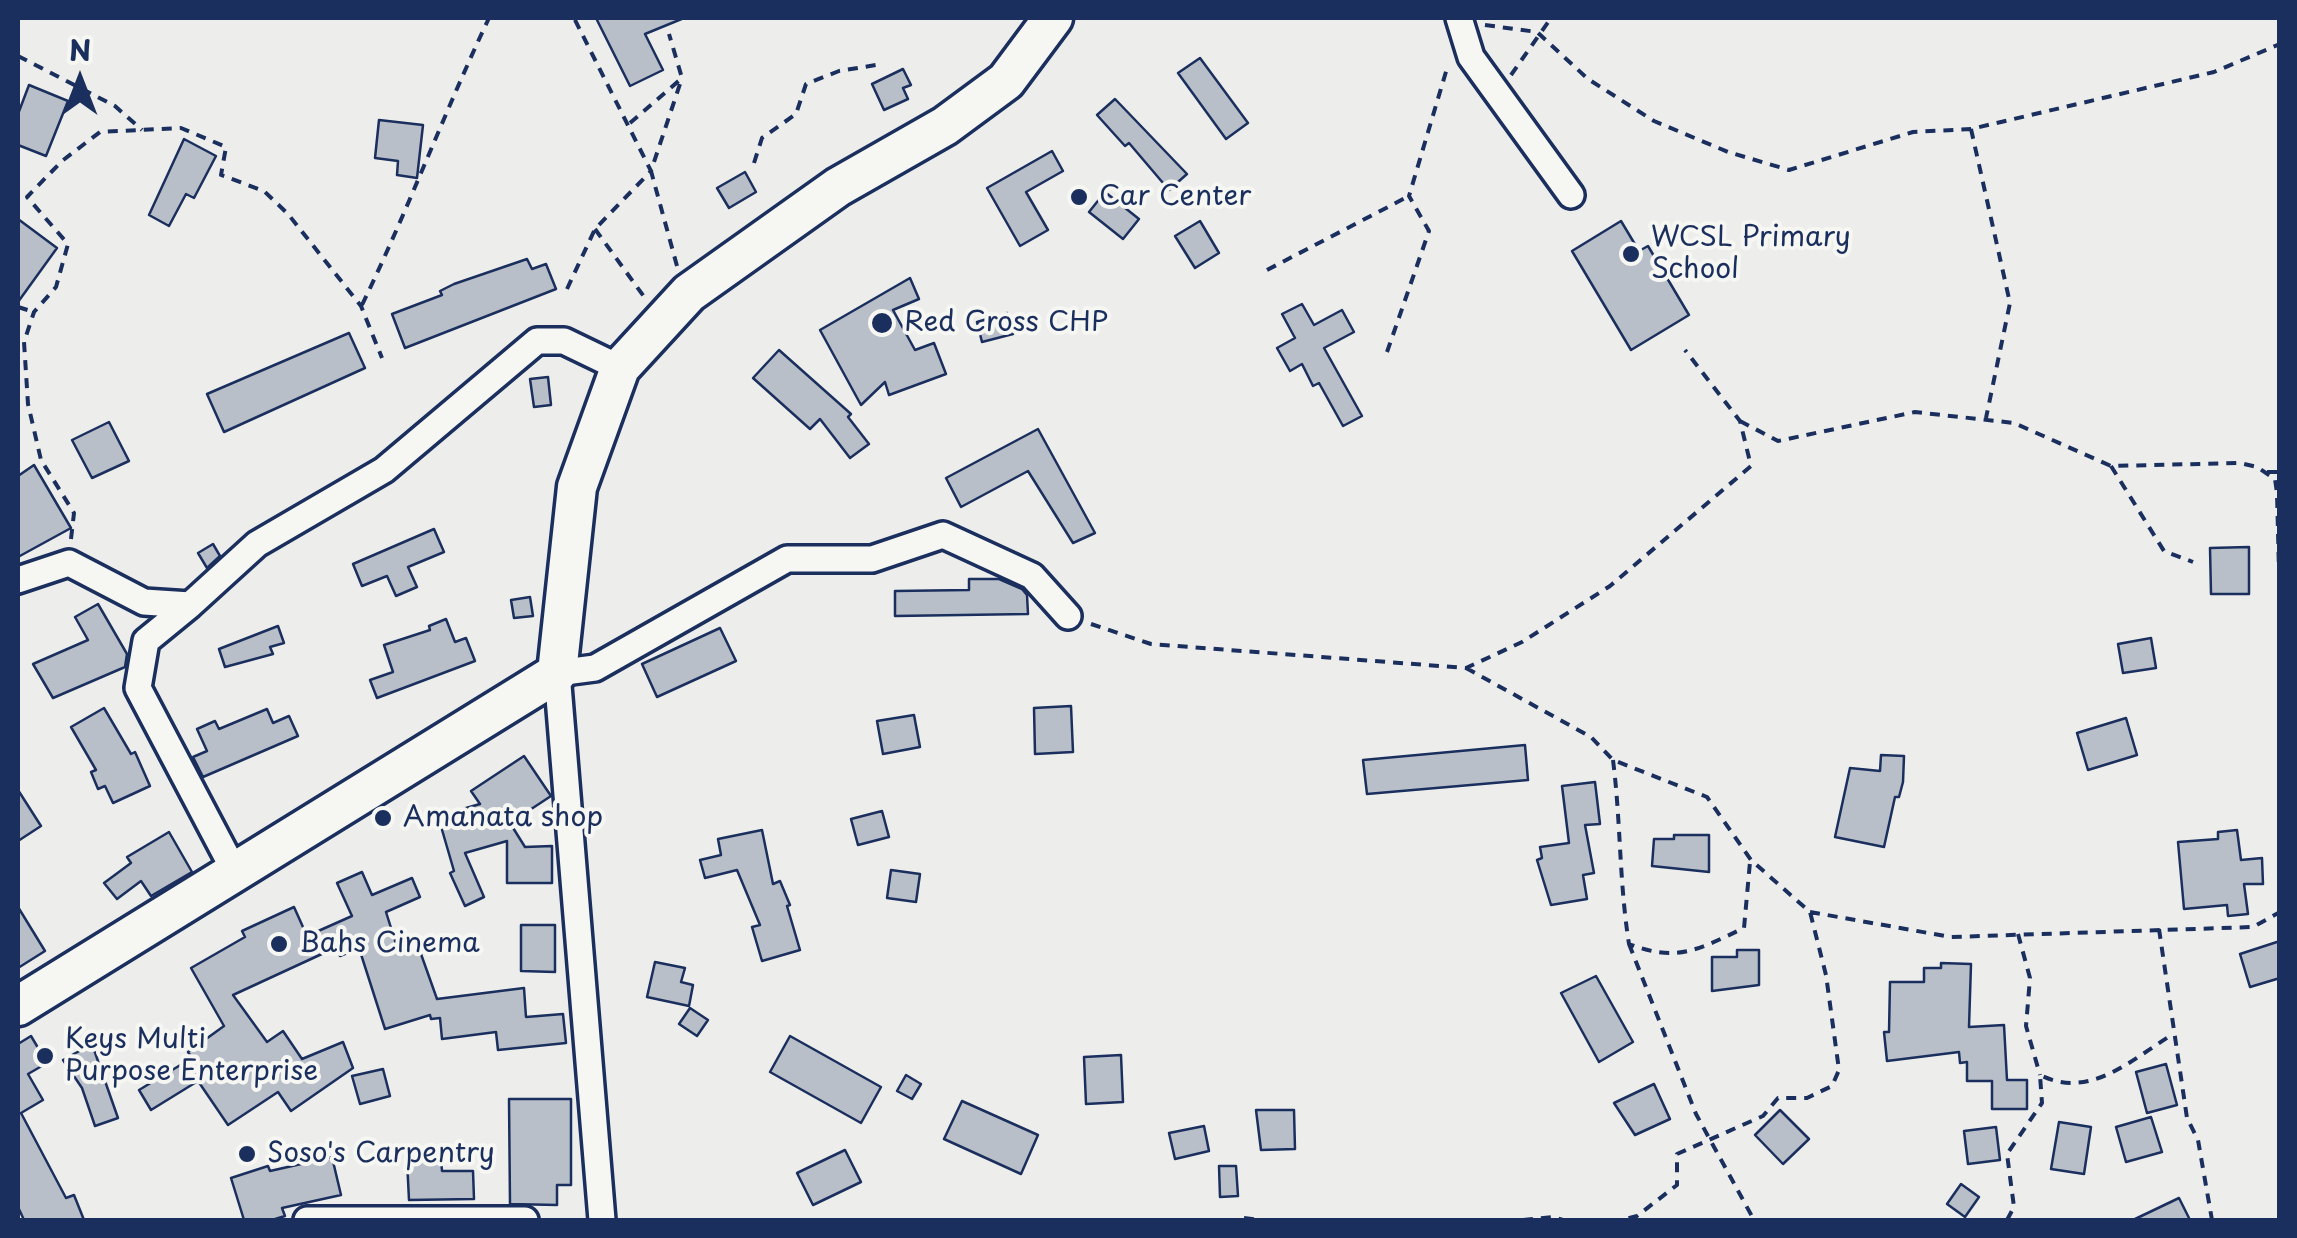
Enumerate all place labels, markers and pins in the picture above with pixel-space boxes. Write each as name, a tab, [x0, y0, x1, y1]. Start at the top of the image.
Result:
place label: Car Center	[1099, 180, 1251, 214]
marker: Car Center	[1068, 186, 1090, 208]
place label: WCSL Primary School	[1651, 221, 1851, 287]
marker: WCSL Primary School	[1620, 243, 1642, 265]
place label: Red Cross CHP	[904, 306, 1108, 340]
marker: Red Cross CHP	[869, 310, 895, 336]
place label: Amanata shop	[403, 801, 603, 835]
marker: Amanata shop	[372, 807, 394, 829]
place label: Bahs Cinema	[299, 927, 480, 961]
marker: Bahs Cinema	[268, 933, 290, 955]
place label: Keys Multi Purpose Enterprise	[65, 1023, 318, 1089]
marker: Keys Multi Purpose Enterprise	[34, 1045, 56, 1067]
place label: Soso's Carpentry	[267, 1137, 495, 1171]
marker: Soso's Carpentry	[236, 1143, 258, 1165]

